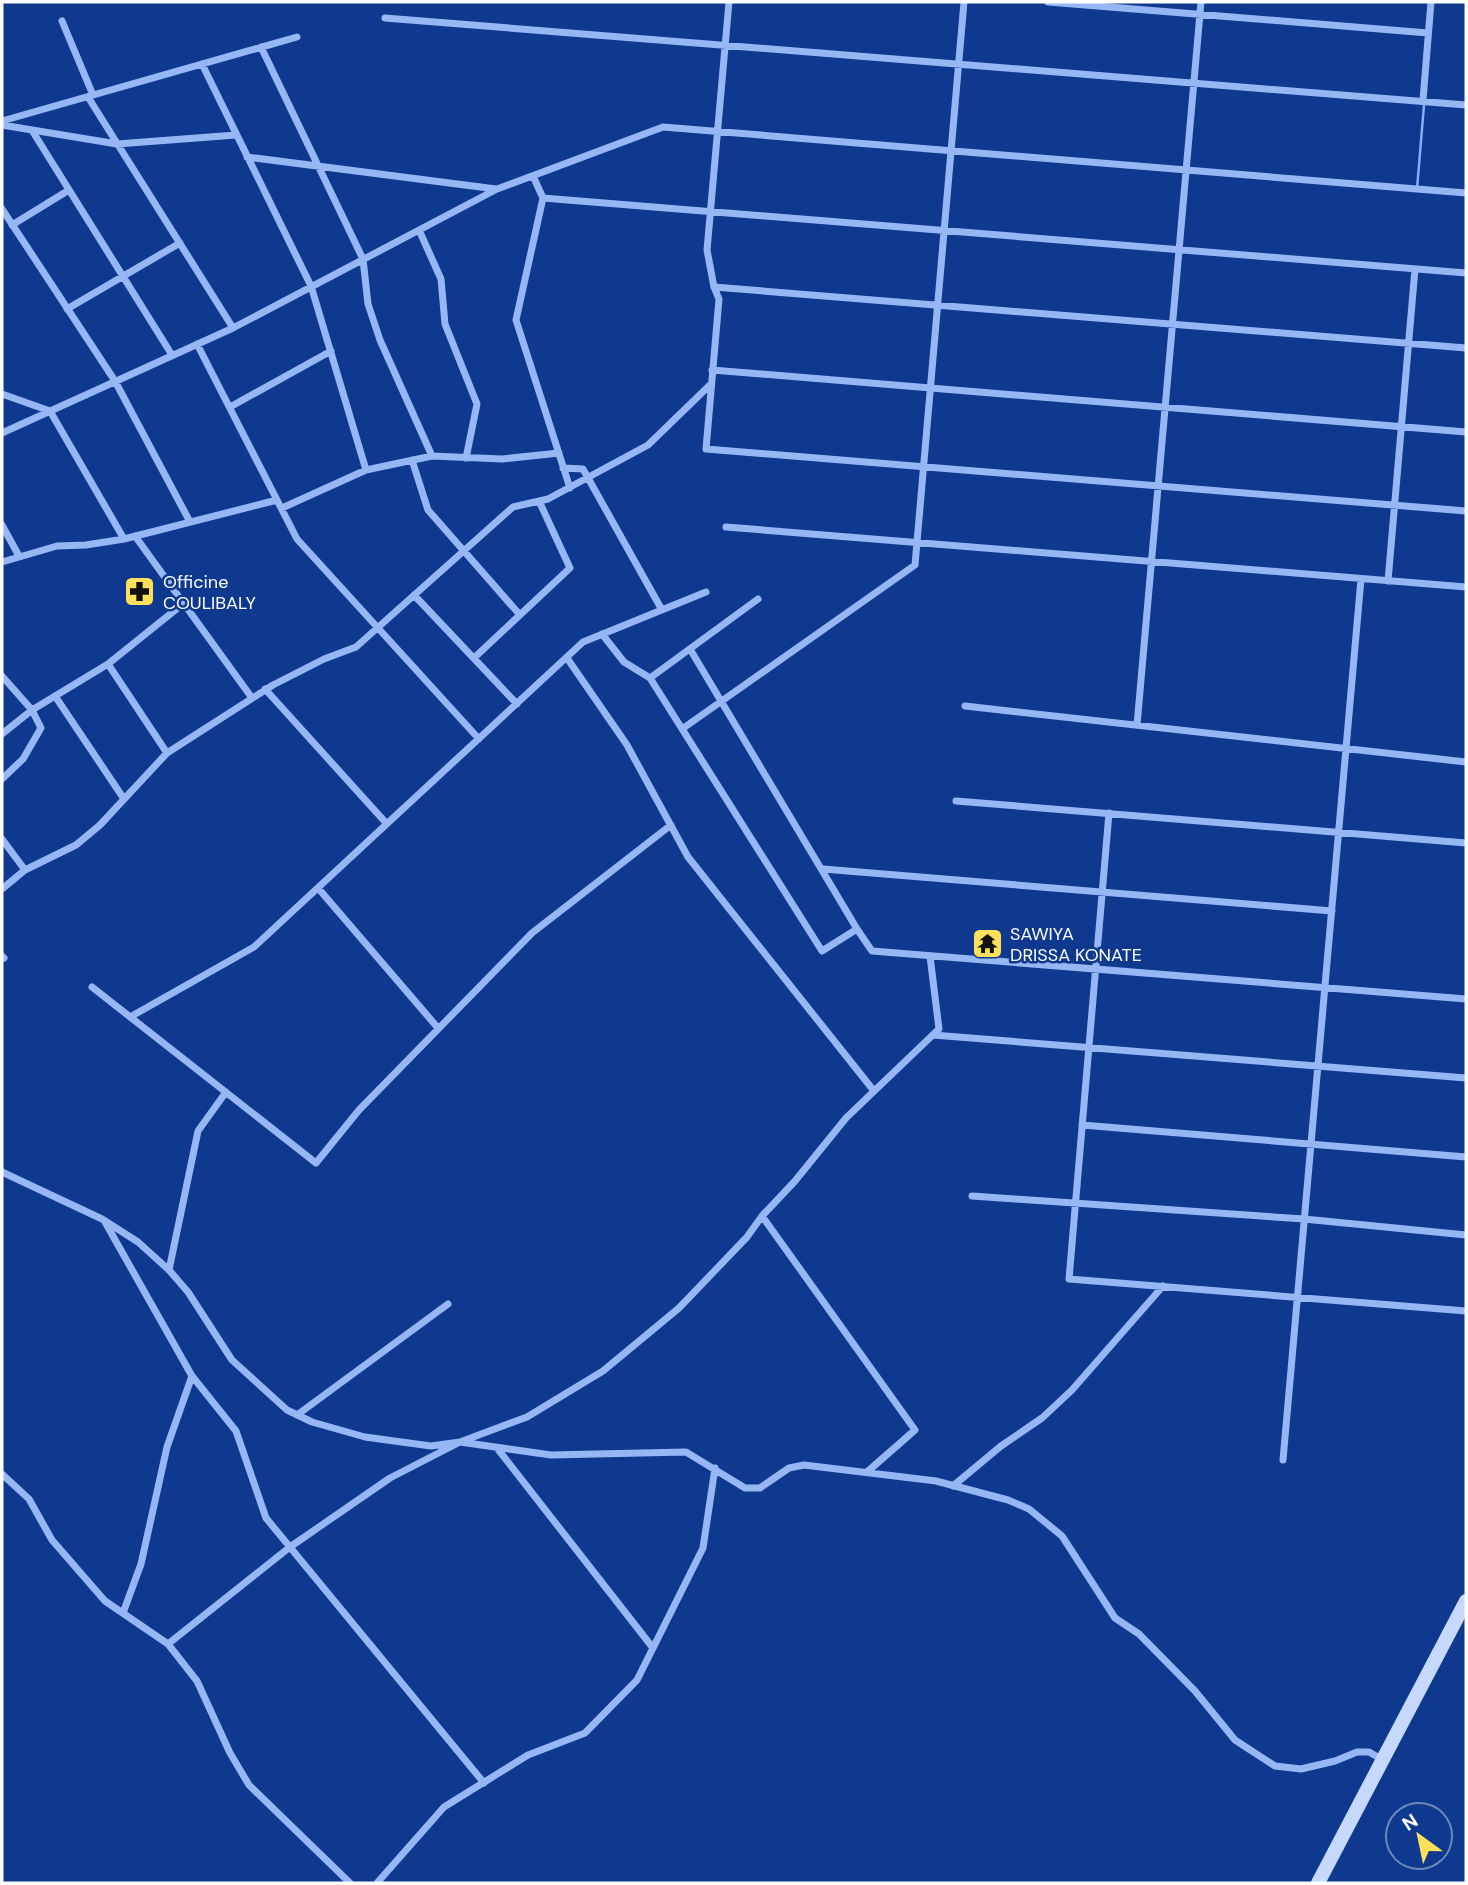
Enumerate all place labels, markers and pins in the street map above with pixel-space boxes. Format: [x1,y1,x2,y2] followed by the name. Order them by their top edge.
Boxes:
[163,570,257,615] place label: Officine COULIBALY
[123,575,157,609] pharmacy icon: Officine COULIBALY
[1010,922,1142,967] place label: SAWIYA DRISSA KONATE
[970,927,1004,961] temple icon: SAWIYA DRISSA KONATE

